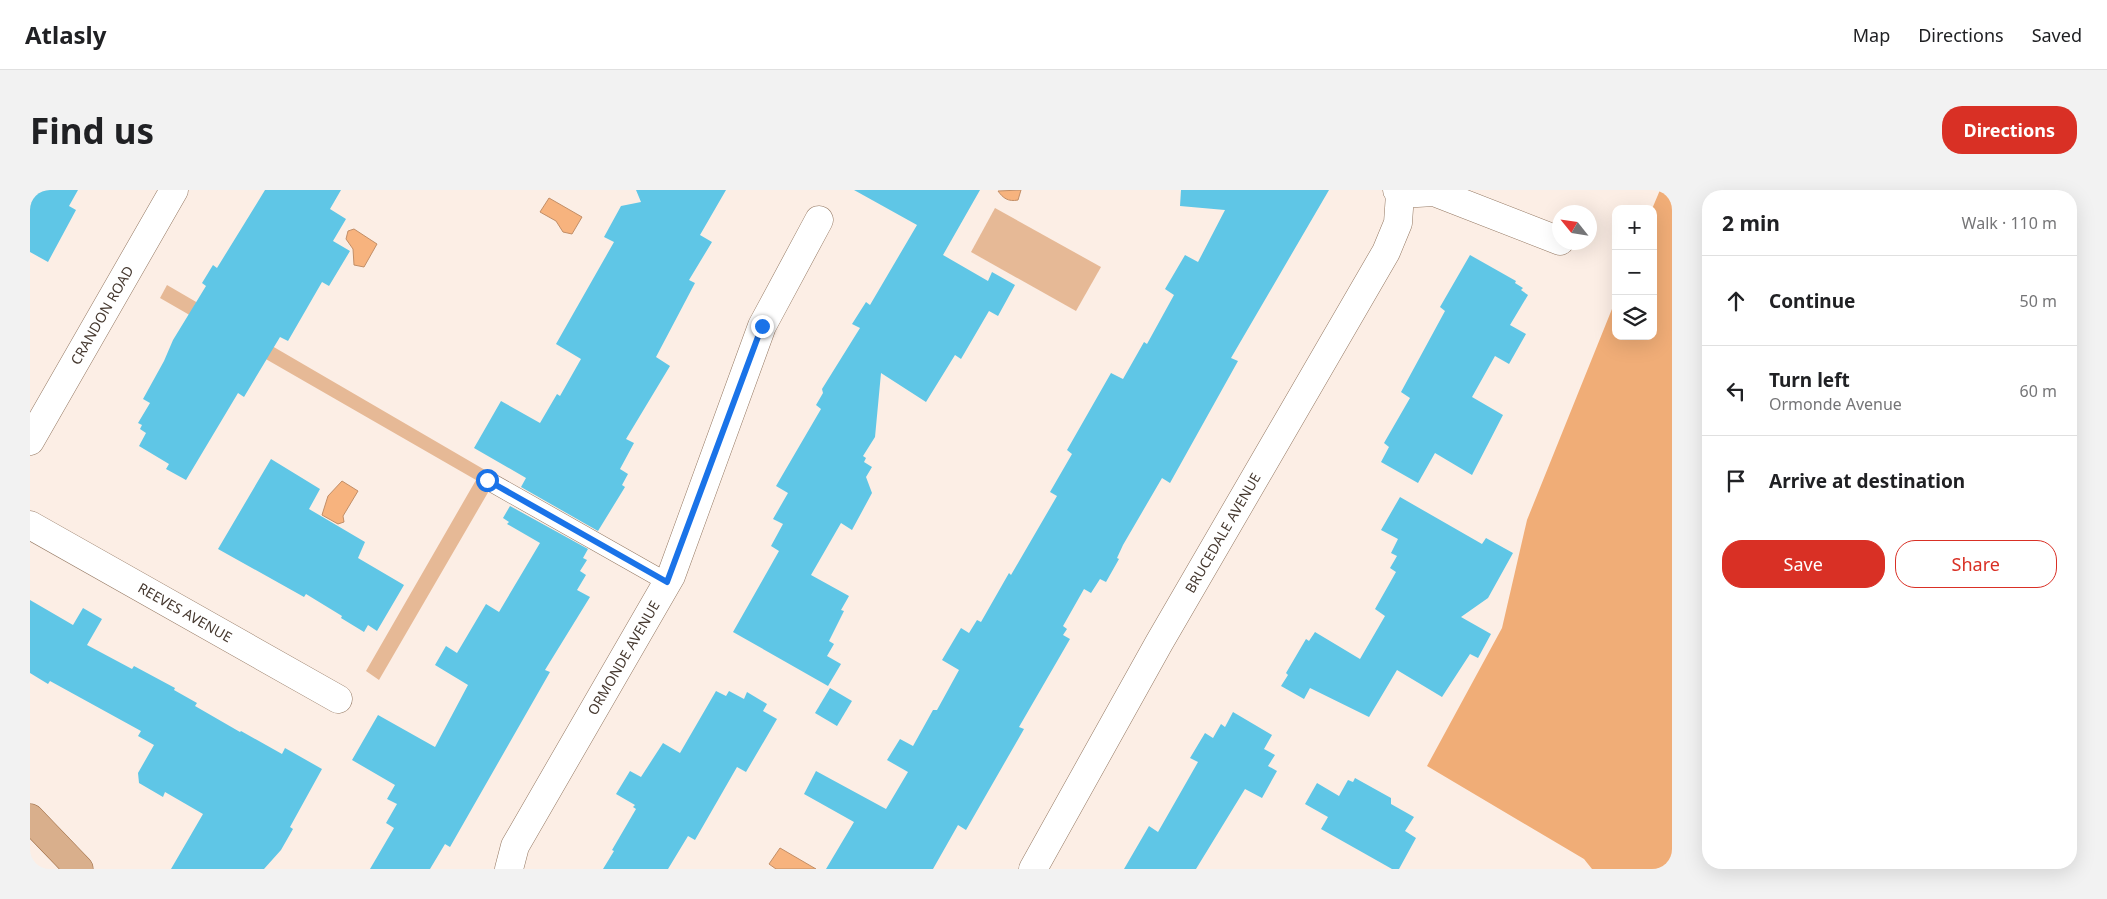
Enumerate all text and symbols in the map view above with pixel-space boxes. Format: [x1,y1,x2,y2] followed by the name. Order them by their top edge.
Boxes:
[25,18,106,51] text: Atlasly
[1853,23,1890,47] text: Map
[1918,23,2004,47] text: Directions
[2032,23,2082,47] text: Saved
[1942,106,2077,154] button: Directions
[30,107,154,154] text: Find us
[1552,205,1597,250] north arrow
[1612,205,1657,340] map controls
[1612,205,1657,250] button: +
[1722,209,1780,237] text: 2 min
[1962,212,2057,234] text: Walk · 110 m
[1612,250,1657,295] button: −
[66,262,138,368] street label: CRANDON ROAD
[1722,287,1750,315] icon: ahead
[1769,288,1855,314] text: Continue
[2020,290,2057,312] text: 50 m
[1612,295,1657,340] button: layers
[751,315,774,338] route end
[1769,367,1850,393] text: Turn left
[1722,377,1750,405] icon: left
[2020,380,2057,402] text: 60 m
[1769,393,1902,415] text: Ormonde Avenue
[1722,467,1750,495] icon: arrive
[1769,468,1965,494] text: Arrive at destination
[476,469,499,492] route start
[1180,469,1265,596] street label: BRUCEDALE AVENUE
[1722,540,1885,588] button: Save
[1895,540,2057,588] button: Share
[135,578,236,646] street label: REEVES AVENUE
[583,597,664,718] street label: ORMONDE AVENUE

